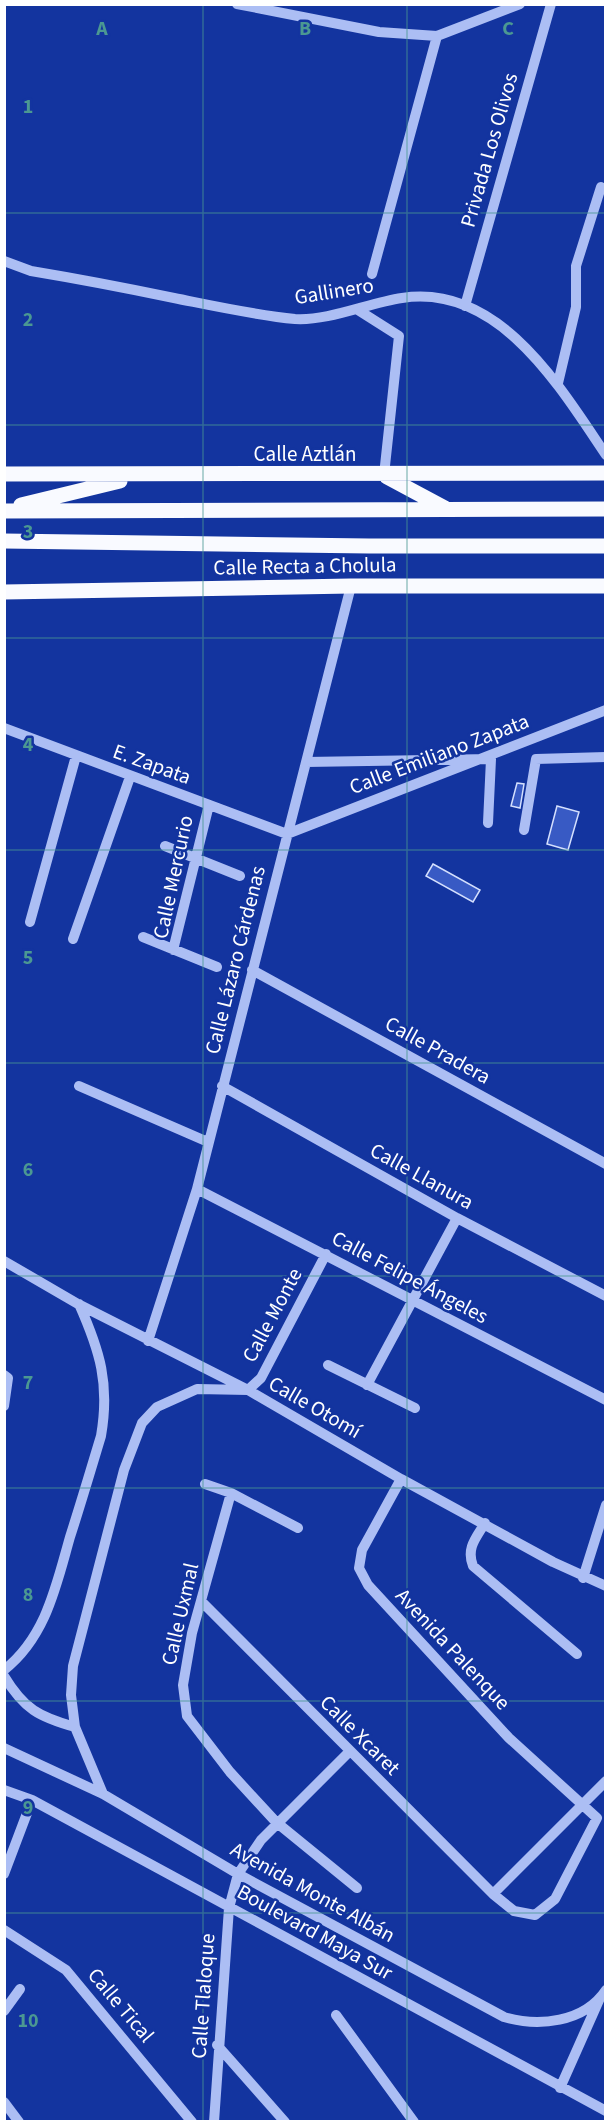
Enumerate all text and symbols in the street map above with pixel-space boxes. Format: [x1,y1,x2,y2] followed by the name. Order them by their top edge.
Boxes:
[95,15,108,43] text: A
[299,15,311,43] text: B
[502,15,514,43] text: C
[453,69,525,231] street label: Privada Los Olivos
[23,93,33,121] text: 1
[292,270,376,312] street label: Gallinero
[23,306,33,334] text: 2
[254,439,356,469] street label: Calle Aztlán
[23,518,33,546] text: 3
[213,549,397,583] street label: Calle Recta a Cholula
[345,706,533,802] street label: Calle Emiliano Zapata
[23,731,34,759] text: 4
[109,736,195,792] street label: E. Zapata
[145,813,201,941] street label: Calle Mercurio
[197,863,273,1057] street label: Calle Lázaro Cárdenas
[23,944,33,972] text: 5
[380,1009,496,1091] street label: Calle Pradera
[365,1135,479,1217] street label: Calle Llanura
[23,1156,33,1184] text: 6
[326,1223,494,1331] street label: Calle Felipe Ángeles
[235,1262,309,1368] street label: Calle Monte
[263,1368,368,1446] street label: Calle Otomí
[23,1369,33,1397] text: 7
[154,1560,206,1668] street label: Calle Uxmal
[23,1581,33,1609] text: 8
[389,1581,517,1717] street label: Avenida Palenque
[313,1688,407,1782] street label: Calle Xcaret
[23,1794,33,1822] text: 9
[225,1834,401,1950] street label: Avenida Monte Albán
[232,1877,399,1988] street label: Boulevard Maya Sur
[184,1932,222,2060] street label: Calle Tlaloque
[81,1961,161,2049] street label: Calle Tical
[17,2007,39,2035] text: 10

